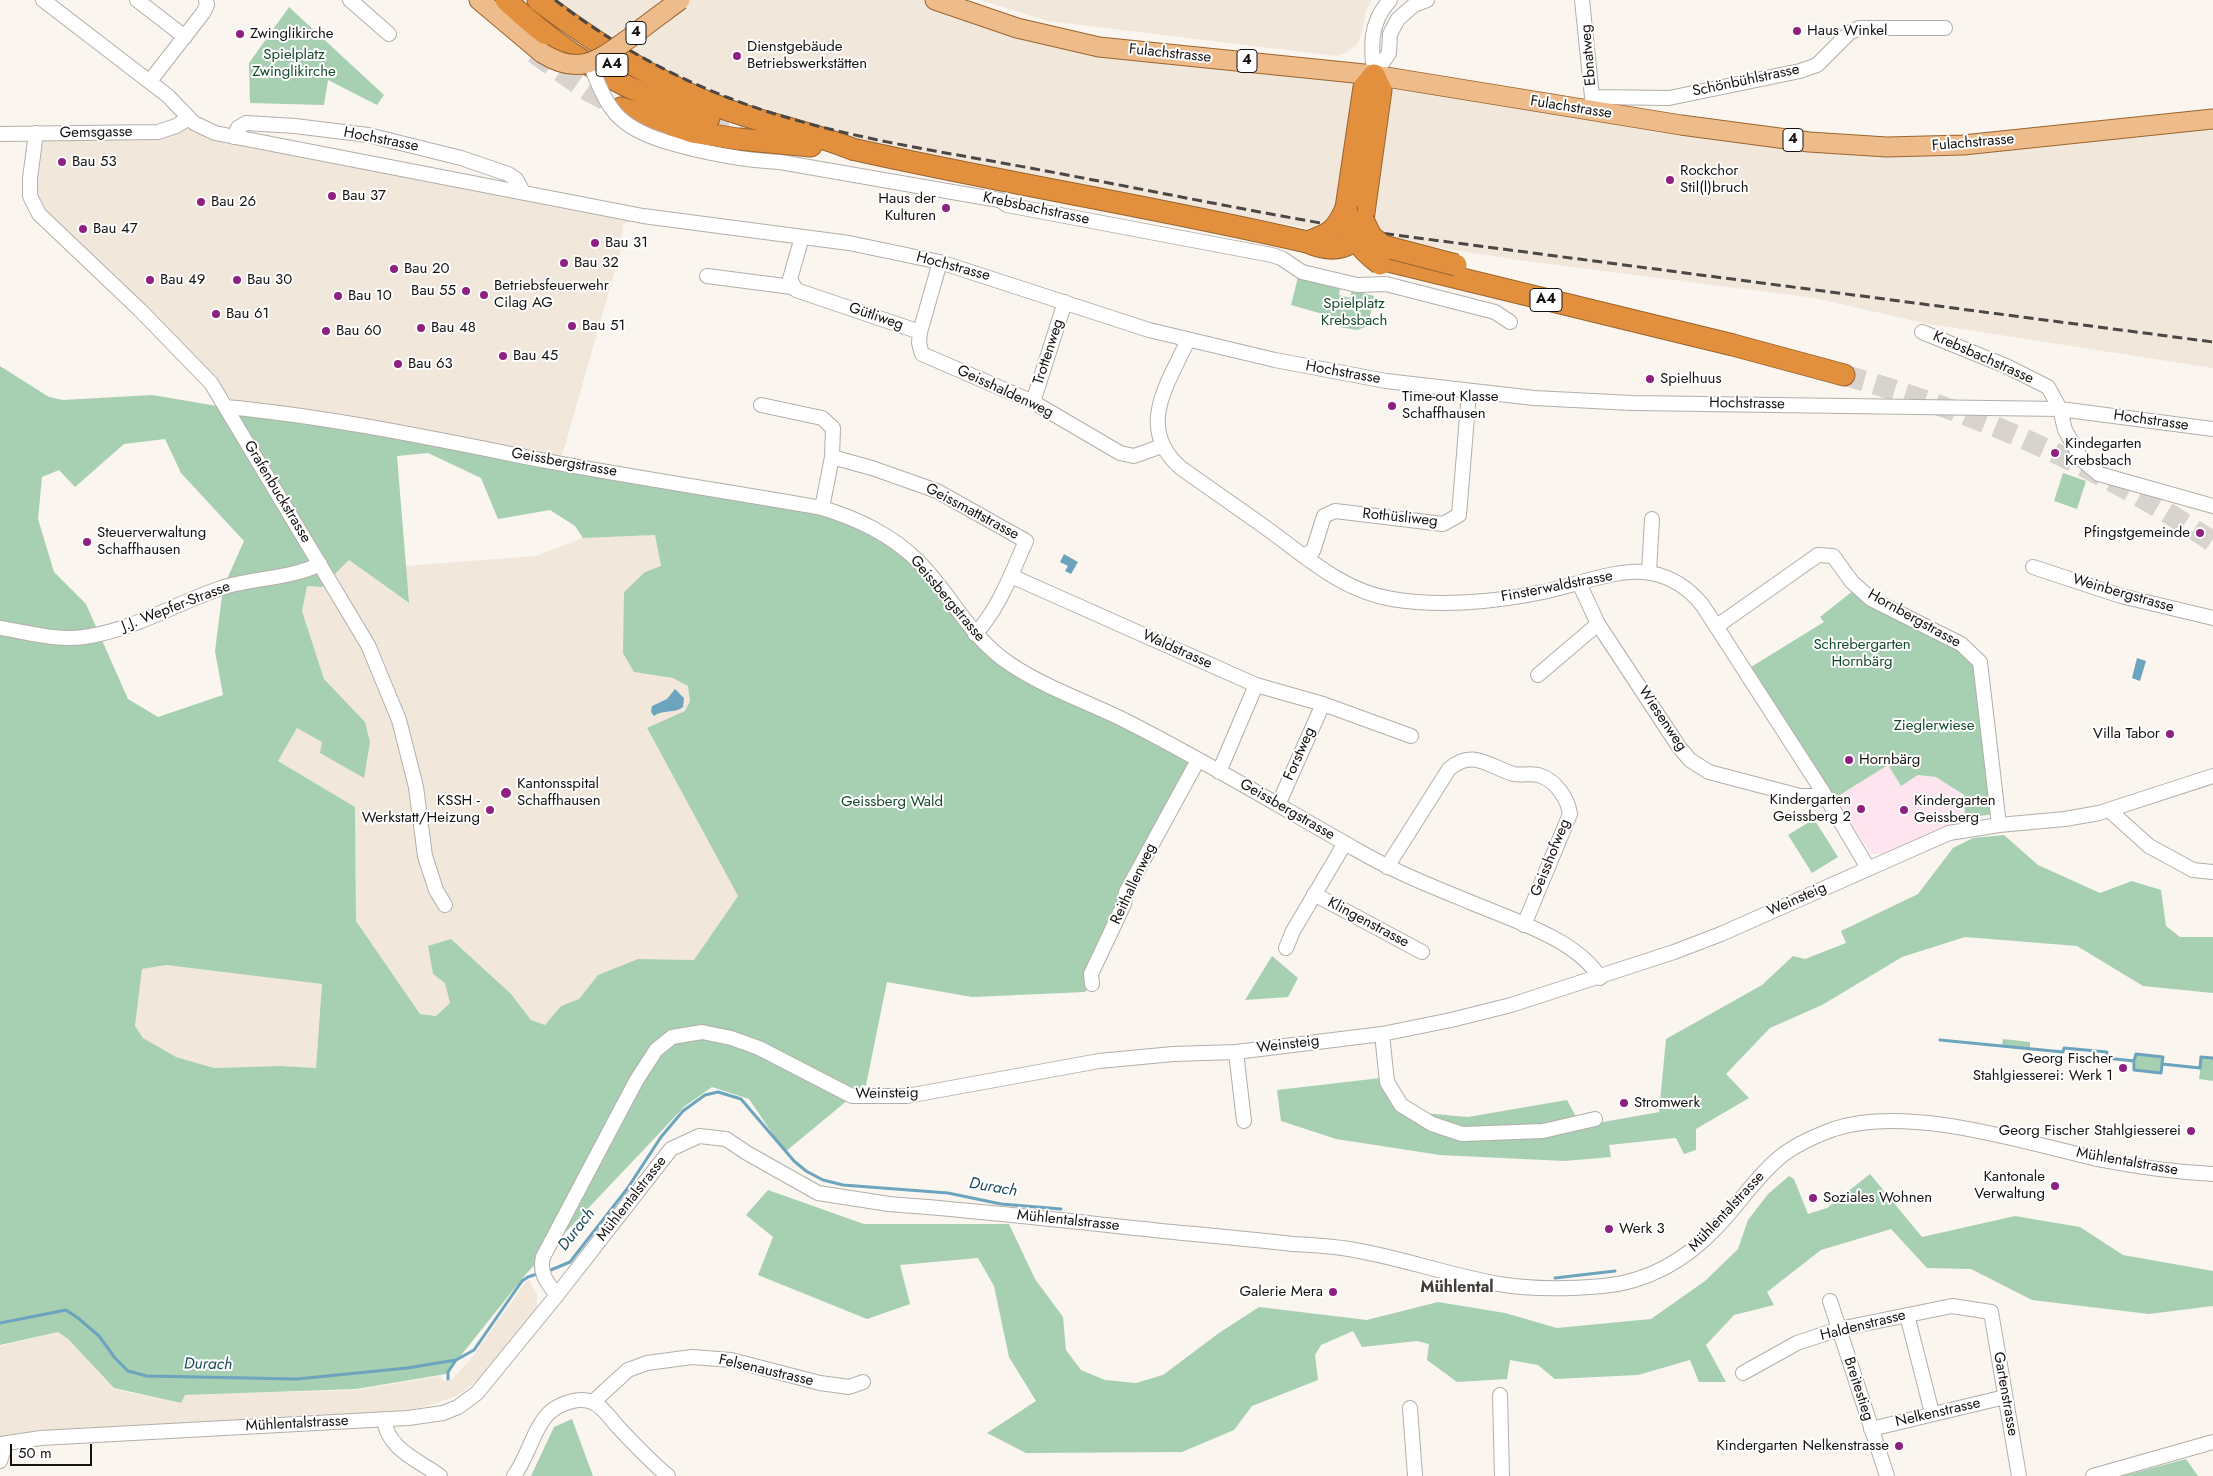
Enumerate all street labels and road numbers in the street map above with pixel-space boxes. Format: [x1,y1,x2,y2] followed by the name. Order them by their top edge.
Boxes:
[626,22,646,44] road number: 4
[1577,23,1601,87] street label: Ebnatweg
[1128,41,1212,67] street label: Fulachstrasse
[1237,49,1257,72] road number: 4
[596,54,628,76] road number: A4
[1691,61,1801,101] street label: Schönbühlstrasse
[1529,93,1613,123] street label: Fulachstrasse
[60,123,132,143] street label: Gemsgasse
[342,124,420,156] street label: Hochstrasse
[1783,128,1803,152] road number: 4
[1931,130,2015,156] street label: Fulachstrasse
[981,189,1091,229] street label: Krebsbachstrasse
[914,249,992,285] street label: Hochstrasse
[1530,288,1562,312] road number: A4
[846,299,906,335] street label: Gütliweg
[1030,317,1068,387] street label: Trottenweg
[1930,328,2036,388] street label: Krebsbachstrasse
[1304,358,1382,388] street label: Hochstrasse
[954,362,1056,422] street label: Geisshaldenweg
[1709,394,1785,414] street label: Hochstrasse
[2112,407,2190,435] street label: Hochstrasse
[239,438,315,546] street label: Grafenbuckstrasse
[510,445,618,481] street label: Geissbergstrasse
[922,480,1022,544] street label: Geissmattstrasse
[1361,505,1439,531] street label: Rothüsliweg
[906,552,988,646] street label: Geissbergstrasse
[1500,567,1614,607] street label: Finsterwaldstrasse
[2070,571,2176,617] street label: Weinbergstrasse
[119,578,233,636] street label: J.J. Wepfer-Strasse
[1864,586,1964,652] street label: Hornbergstrasse
[1139,627,1215,673] street label: Waldstrasse
[1634,683,1690,755] street label: Wiesenweg
[1280,725,1320,783] street label: Forstweg
[1236,775,1338,845] street label: Geissbergstrasse
[1527,817,1575,899] street label: Geisshofweg
[1107,841,1161,927] street label: Reithallenweg
[1765,879,1829,921] street label: Weinsteig
[1324,894,1412,952] street label: Klingenstrasse
[1256,1032,1320,1058] street label: Weinsteig
[855,1084,919,1104] street label: Weinsteig
[2075,1144,2179,1180] street label: Mühlentalstrasse
[593,1153,671,1245] street label: Mühlentalstrasse
[1685,1168,1769,1256] street label: Mühlentalstrasse
[1016,1207,1120,1235] street label: Mühlentalstrasse
[1818,1307,1908,1345] street label: Haldenstrasse
[717,1351,815,1391] street label: Felsenaustrasse
[1989,1351,2021,1437] street label: Gartenstrasse
[1839,1355,1877,1423] street label: Breitestieg
[1894,1394,1982,1432] street label: Nelkenstrasse
[245,1412,349,1436] street label: Mühlentalstrasse

